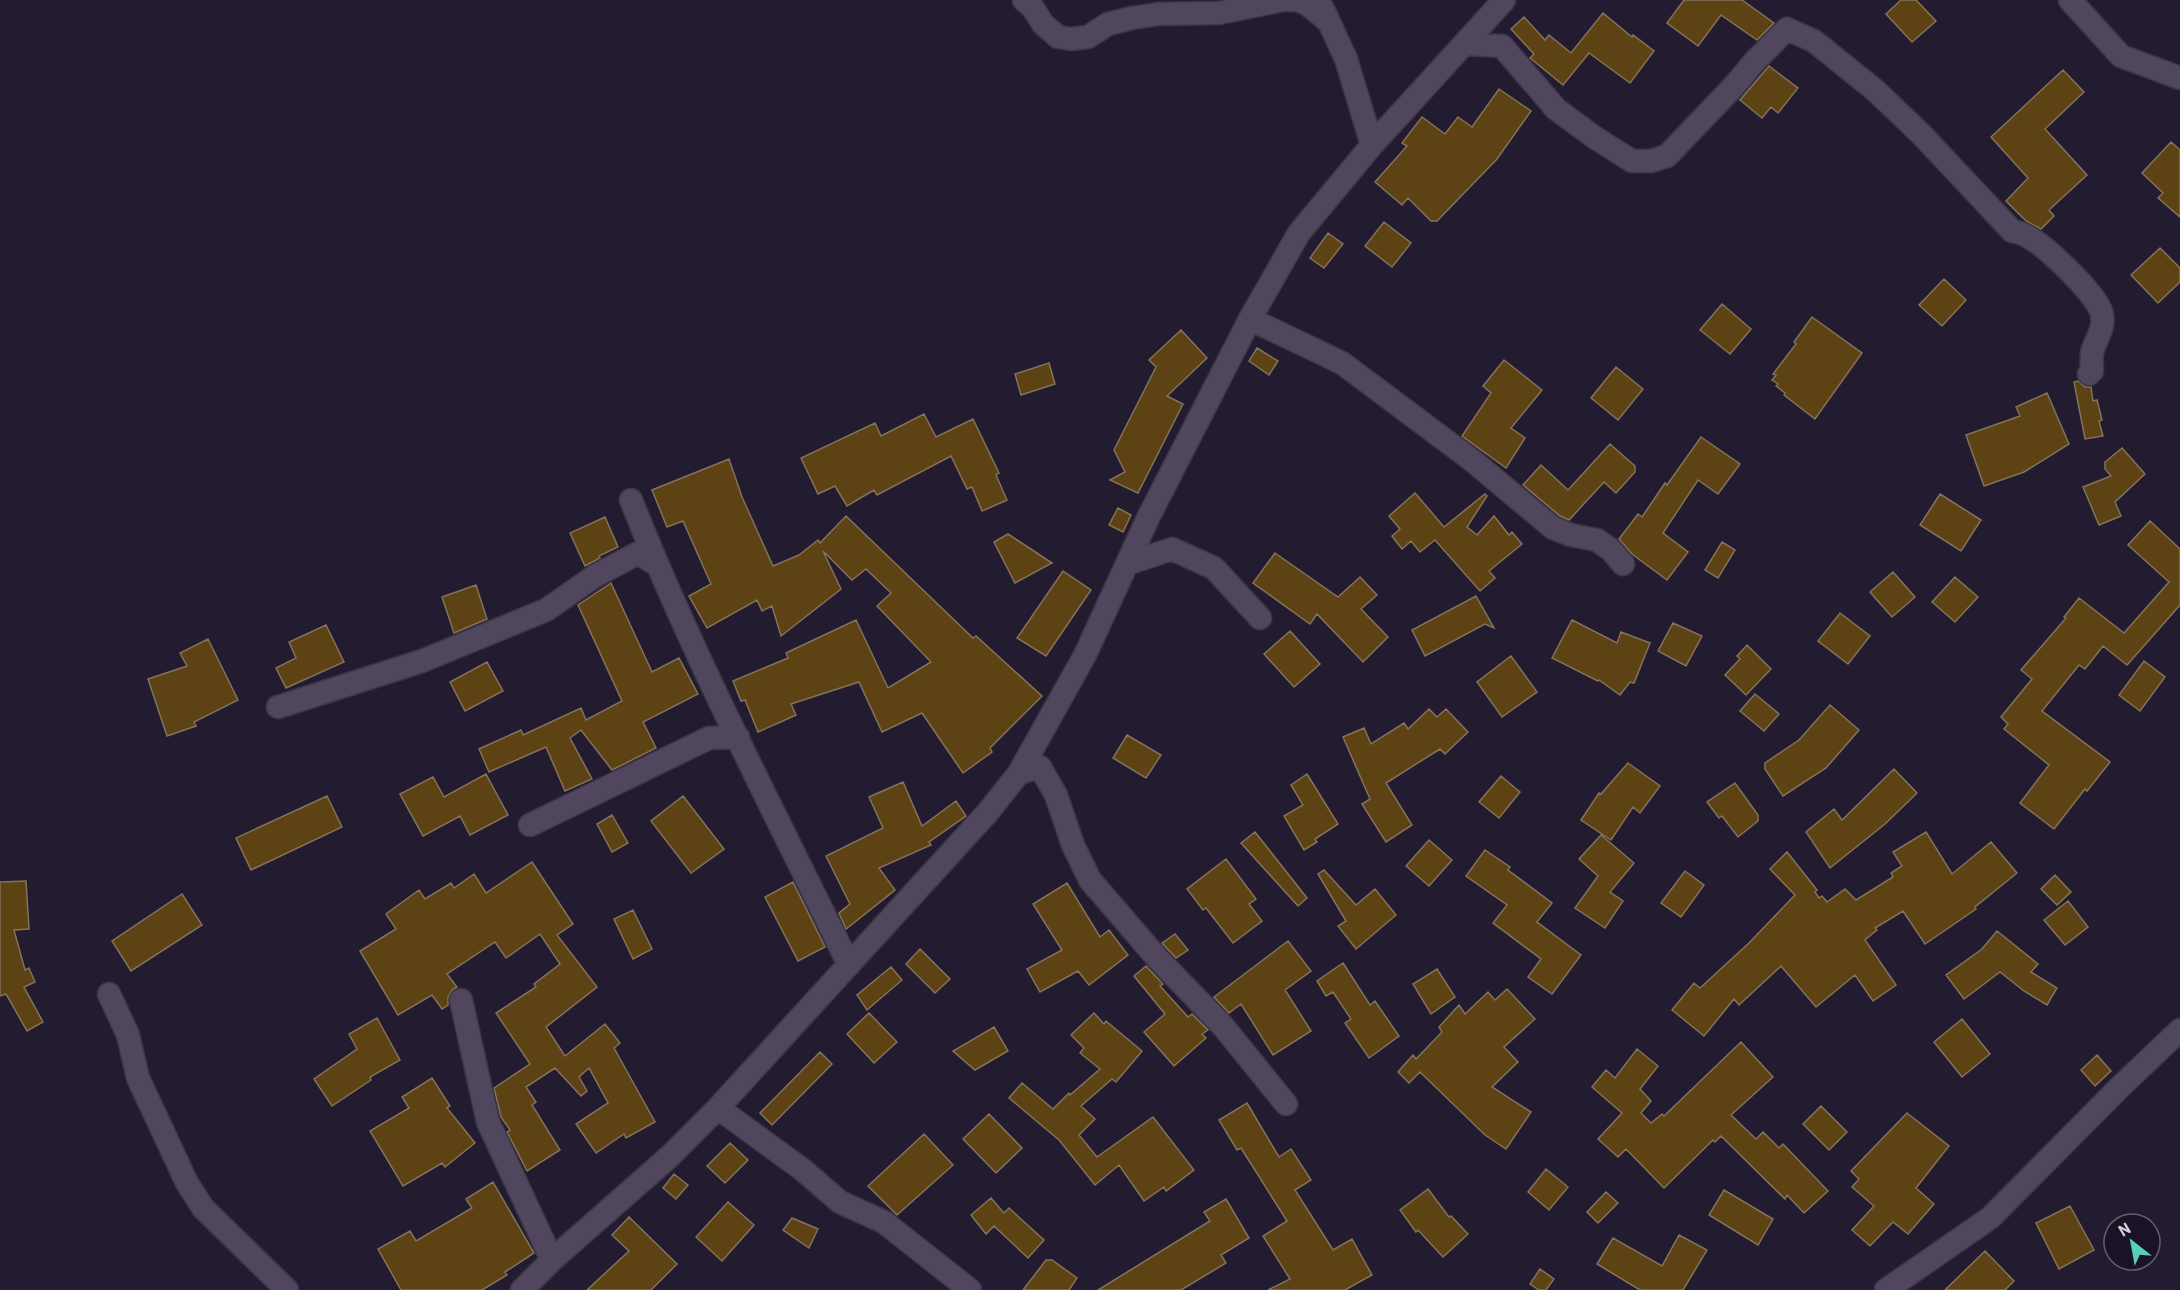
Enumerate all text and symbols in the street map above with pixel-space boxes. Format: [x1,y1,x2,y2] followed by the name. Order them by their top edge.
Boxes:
[2102,1212,2162,1272] north arrow
[2115,1218,2133,1240] text: N

